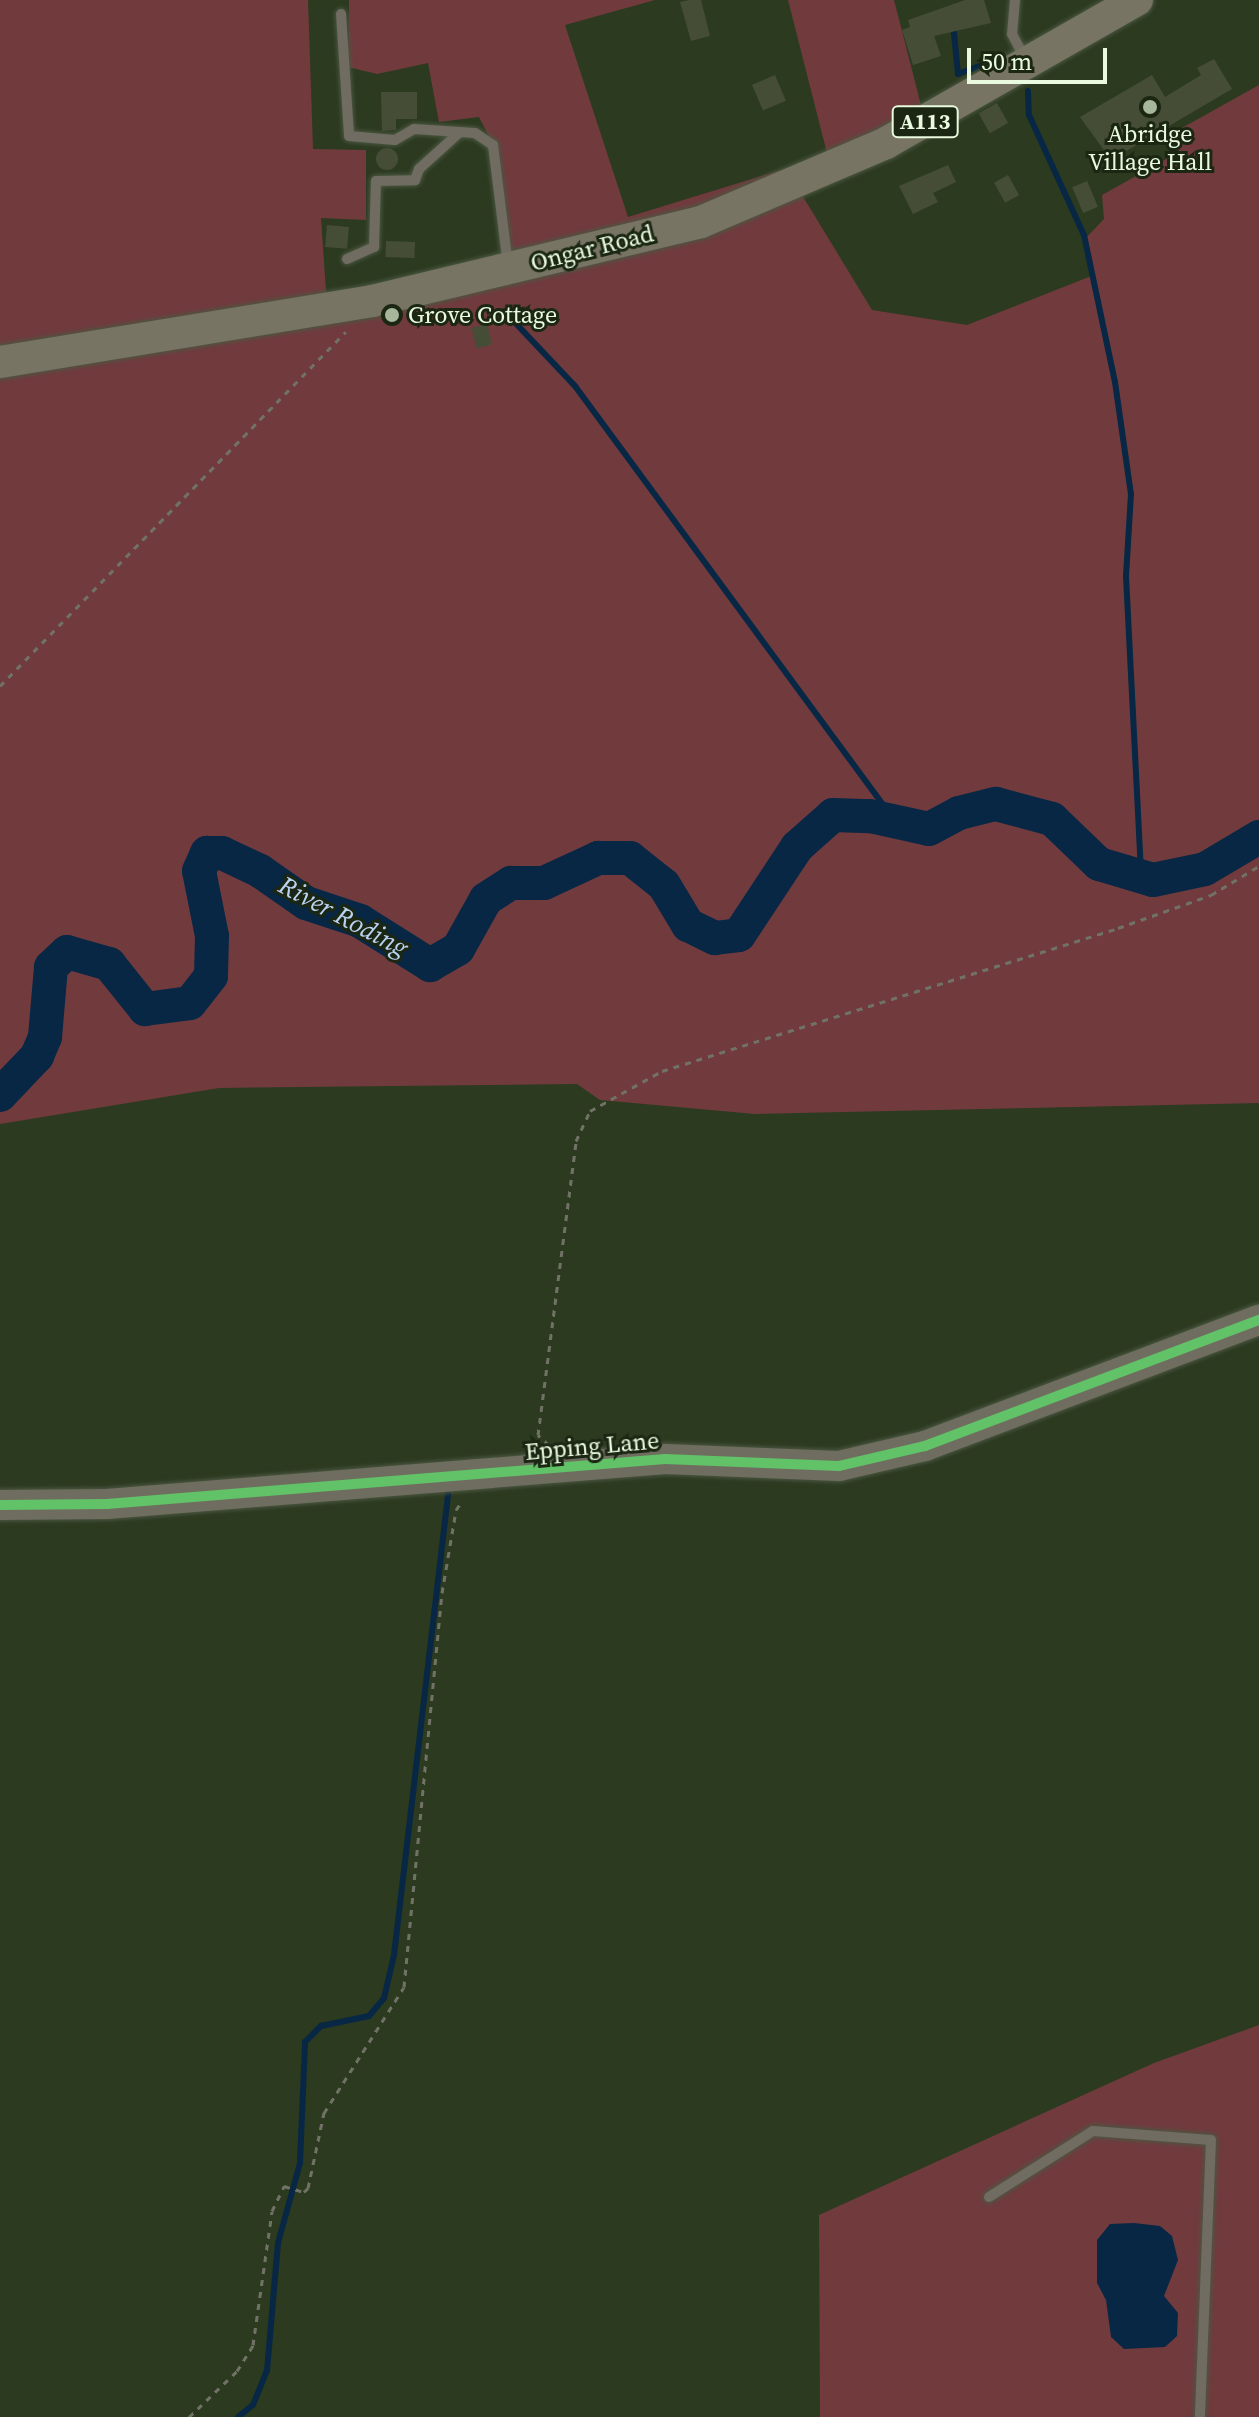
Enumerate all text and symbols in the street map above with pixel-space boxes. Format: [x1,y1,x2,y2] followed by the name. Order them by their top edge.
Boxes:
[971,32,1111,82] scale bar
[981,45,1032,78] text: 50 m
[1141,98,1159,116] marker: Abridge Village Hall
[891,104,959,140] road number: A113
[1088,120,1212,176] place label: Abridge Village Hall
[528,219,656,277] street label: Ongar Road
[408,301,557,329] place label: Grove Cottage
[383,306,401,324] marker: Grove Cottage
[273,870,413,964] water label: River Roding
[524,1426,660,1466] street label: Epping Lane

